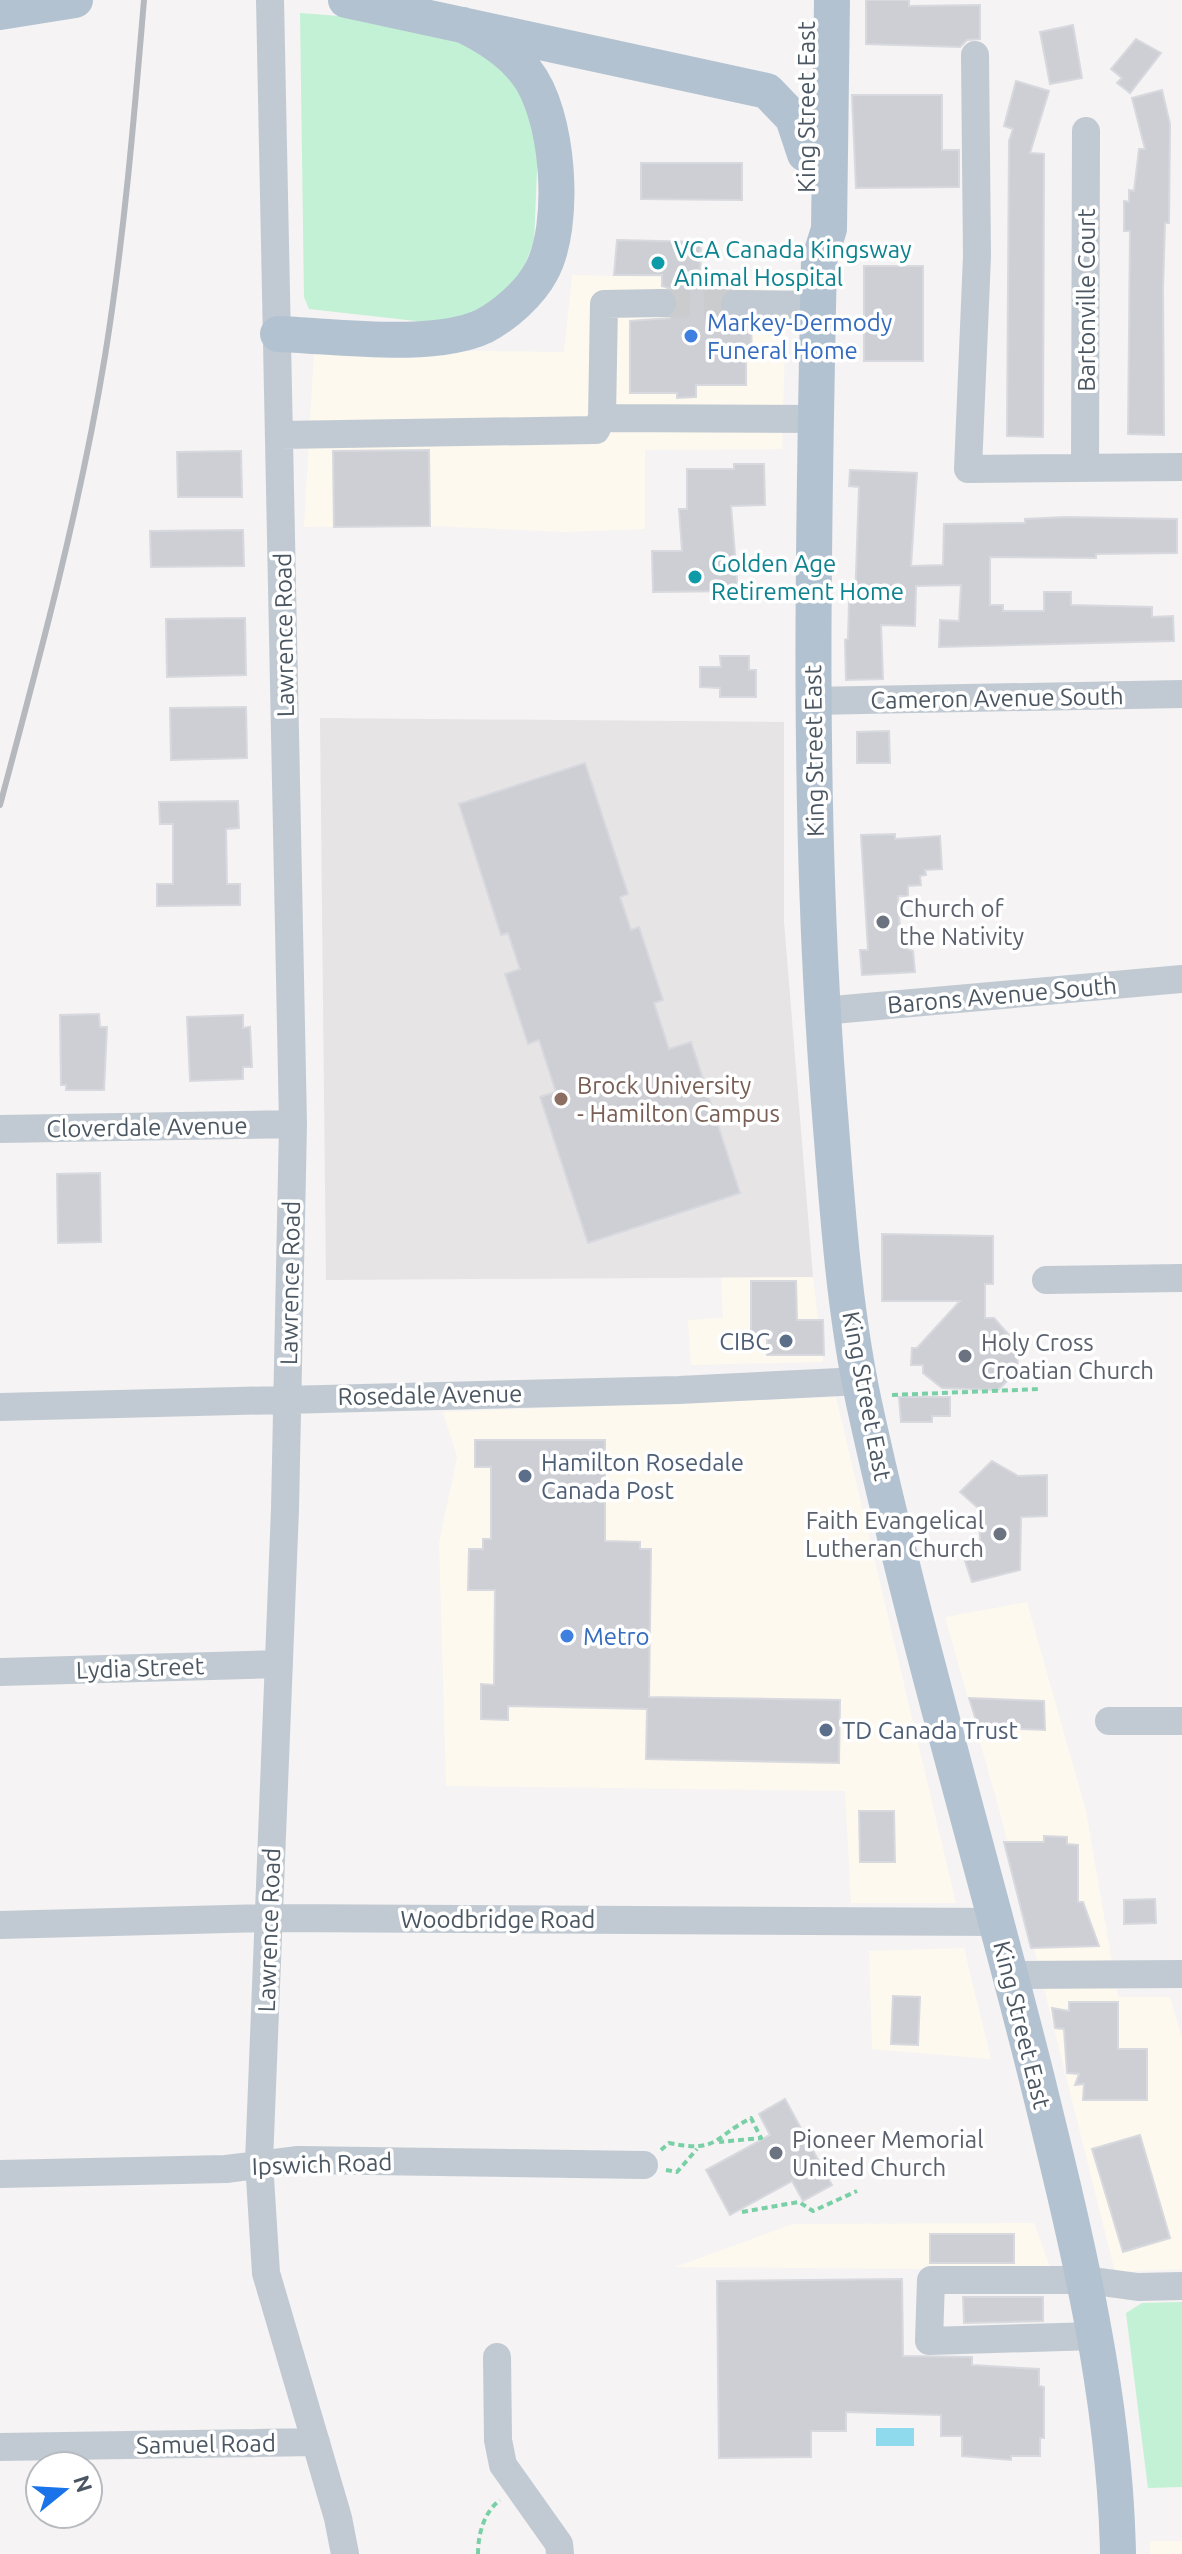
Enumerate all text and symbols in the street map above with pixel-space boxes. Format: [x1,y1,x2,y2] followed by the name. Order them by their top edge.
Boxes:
[793,20,820,193] street label: King Street East
[1073,208,1100,392] street label: Bartonville Court
[674,236,912,291] place label: VCA Canada Kingsway Animal Hospital
[649,254,667,272] marker: VCA Canada Kingsway Animal Hospital
[707,309,893,364] place label: Markey-Dermody Funeral Home
[682,327,700,345] marker: Markey-Dermody Funeral Home
[711,550,904,605] place label: Golden Age Retirement Home
[269,553,299,717] street label: Lawrence Road
[686,568,704,586] marker: Golden Age Retirement Home
[799,664,829,837] street label: King Street East
[870,682,1124,714] street label: Cameron Avenue South
[899,895,1025,950] place label: Church of the Nativity
[874,913,892,931] marker: Church of the Nativity
[886,972,1118,1018] street label: Barons Avenue South
[577,1072,780,1127] place label: Brock University - Hamilton Campus
[552,1090,570,1108] marker: Brock University - Hamilton Campus
[46,1112,248,1142] street label: Cloverdale Avenue
[275,1201,305,1365] street label: Lawrence Road
[837,1309,897,1484] street label: King Street East
[719,1328,770,1355] place label: CIBC
[981,1329,1154,1384] place label: Holy Cross Croatian Church
[777,1332,795,1350] marker: CIBC
[956,1347,974,1365] marker: Holy Cross Croatian Church
[337,1380,523,1410] street label: Rosedale Avenue
[541,1449,744,1504] place label: Hamilton Rosedale Canada Post
[516,1467,534,1485] marker: Hamilton Rosedale Canada Post
[805,1507,984,1562] place label: Faith Evangelical Lutheran Church
[991,1525,1009,1543] marker: Faith Evangelical Lutheran Church
[583,1623,650,1650] place label: Metro
[558,1627,576,1645] marker: Metro
[75,1652,205,1684] street label: Lydia Street
[842,1717,1019,1744] place label: TD Canada Trust
[817,1721,835,1739] marker: TD Canada Trust
[253,1847,285,2013] street label: Lawrence Road
[401,1906,595,1933] street label: Woodbridge Road
[988,1938,1056,2112] street label: King Street East
[792,2126,983,2181] place label: Pioneer Memorial United Church
[767,2144,785,2162] marker: Pioneer Memorial United Church
[251,2148,393,2180] street label: Ipswich Road
[136,2429,276,2459] street label: Samuel Road
[24,2450,104,2530] north arrow
[69,2472,98,2495] text: N

